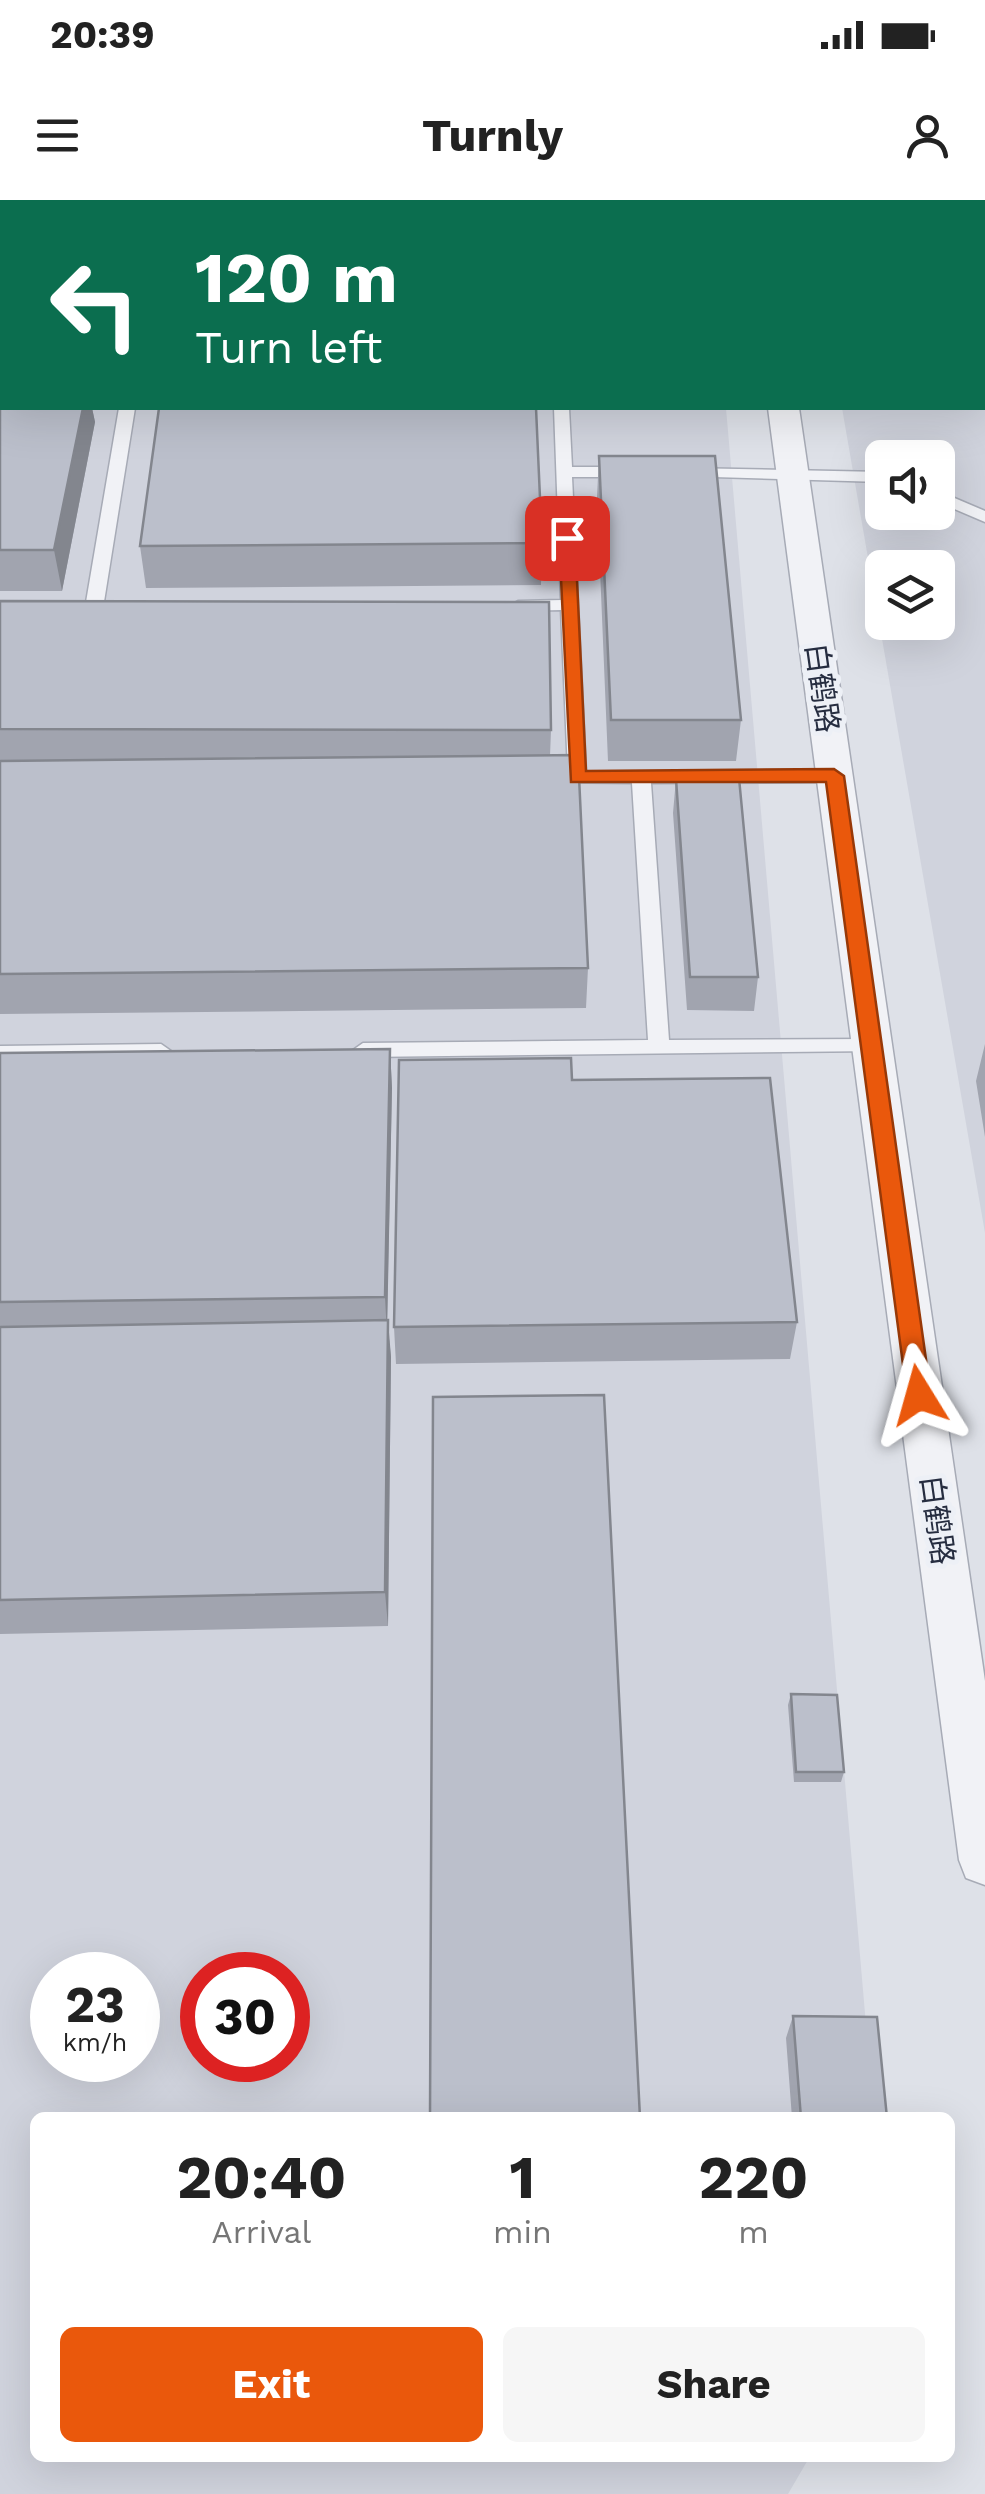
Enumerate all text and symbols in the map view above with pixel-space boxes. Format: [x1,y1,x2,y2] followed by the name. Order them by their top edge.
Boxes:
[50,13,155,57] text: 20:39
[30,108,85,163] icon: menu
[900,108,955,163] icon: person
[422,109,563,162] text: Turnly
[195,237,398,319] text: 120 m
[30,240,160,370] icon: left
[195,321,382,374] text: Turn left
[865,440,955,640] map controls
[865,440,955,530] button: sound
[525,496,610,581] pin
[540,511,595,566] icon: arrive
[865,550,955,640] button: layers
[799,641,846,735] street label: 白鹤路
[867,1343,971,1447] position arrow
[914,1473,961,1567] street label: 白鹤路
[180,1952,310,2082] speed limit sign: 30
[65,1975,125,2034] text: 23
[63,2028,127,2057] text: km/h
[177,2142,346,2213] text: 20:40
[509,2142,535,2213] text: 1
[698,2142,808,2213] text: 220
[212,2213,311,2251] text: Arrival
[493,2213,552,2251] text: min
[738,2213,769,2251] text: m
[60,2327,483,2442] button: Exit
[503,2327,925,2442] button: Share

